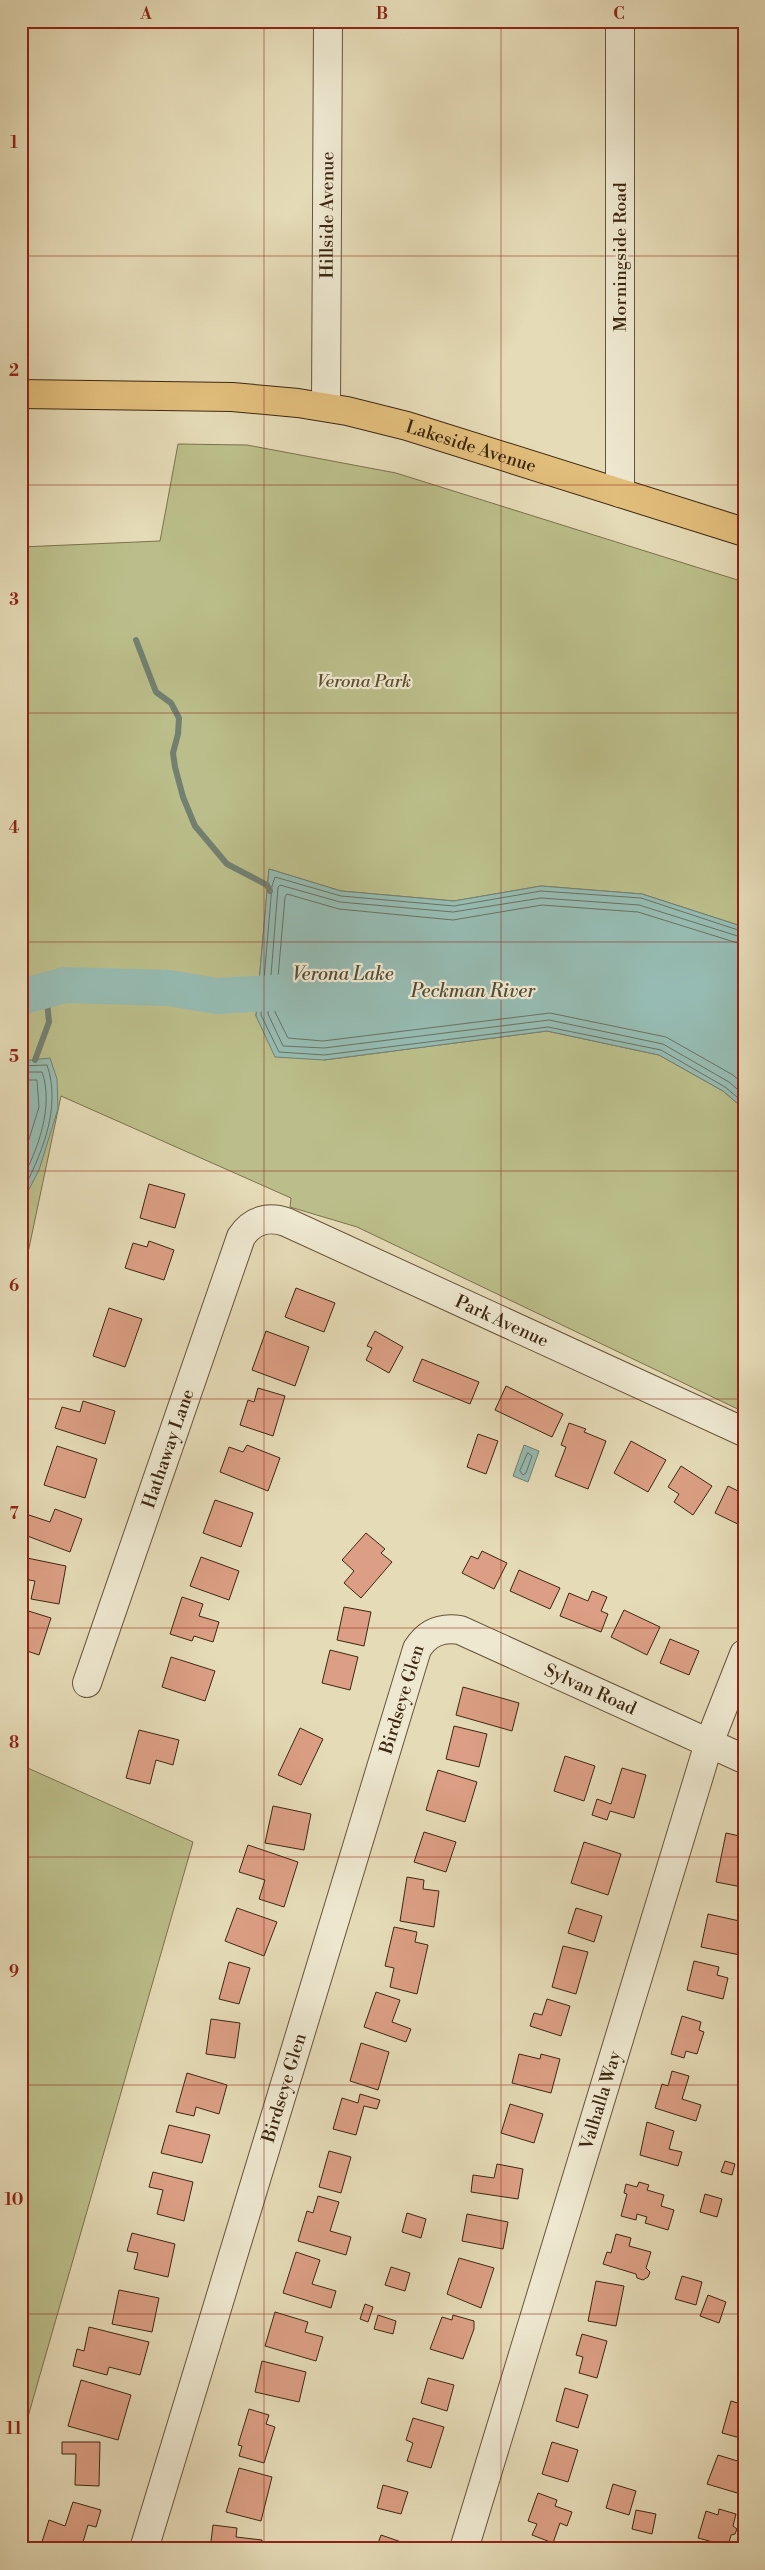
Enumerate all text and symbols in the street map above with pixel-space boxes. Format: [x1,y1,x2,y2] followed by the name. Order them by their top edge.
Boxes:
[139,4,152,24] text: A
[376,4,388,24] text: B
[613,4,625,24] text: C
[10,133,18,153] text: 1
[315,151,339,279] street label: Hillside Avenue
[609,182,632,332] street label: Morningside Road
[9,361,19,381] text: 2
[403,415,539,477] street label: Lakeside Avenue
[9,590,19,610] text: 3
[317,670,411,693] park label: Verona Park
[9,818,20,838] text: 4
[292,962,394,986] water label: Verona Lake
[410,979,536,1003] water label: Peckman River
[9,1047,19,1067] text: 5
[9,1276,19,1296] text: 6
[451,1290,552,1352] street label: Park Avenue
[137,1386,199,1511] street label: Hathaway Lane
[9,1504,19,1524] text: 7
[374,1642,429,1758] street label: Birdseye Glen
[541,1658,641,1720] street label: Sylvan Road
[9,1733,19,1753] text: 8
[9,1962,19,1982] text: 9
[256,2030,311,2146] street label: Birdseye Glen
[574,2048,626,2153] street label: Valhalla Way
[5,2190,23,2210] text: 10
[6,2419,22,2439] text: 11

